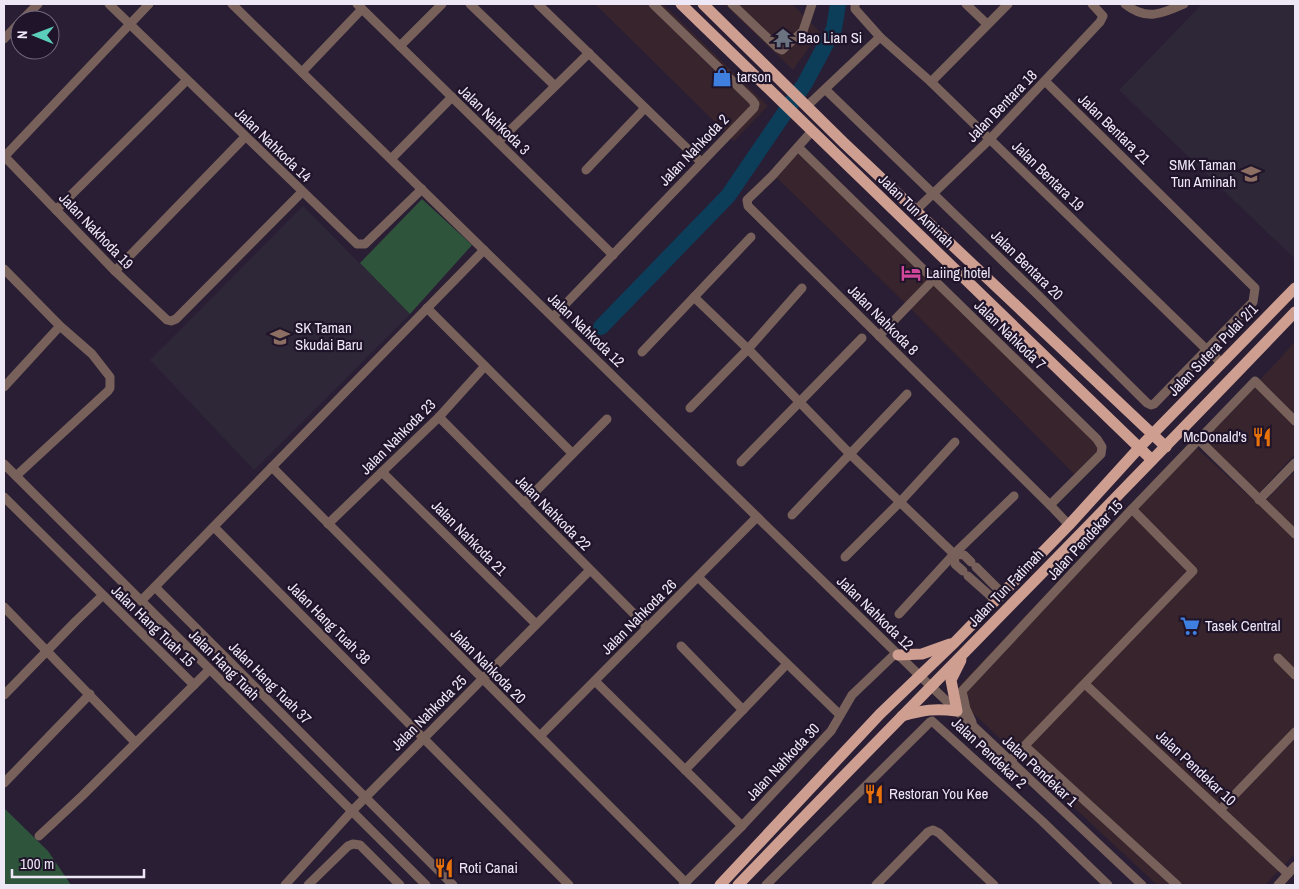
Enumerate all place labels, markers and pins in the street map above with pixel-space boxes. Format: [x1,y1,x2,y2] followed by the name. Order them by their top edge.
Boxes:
[772,27,794,49] temple icon: Bao Lian Si
[798,27,862,48] place label: Bao Lian Si
[711,66,733,88] shop icon: tarson
[737,66,771,87] place label: tarson
[1169,154,1236,192] place label: SMK Taman Tun Aminah
[1240,163,1262,185] school or university icon: SMK Taman Tun Aminah
[900,262,922,284] hotel icon: Laiing hotel
[926,262,990,283] place label: Laiing hotel
[295,317,363,355] place label: SK Taman Skudai Baru
[269,326,291,348] school or university icon: SK Taman Skudai Baru
[1183,426,1247,447] place label: McDonald's
[1251,426,1273,448] restaurant icon: McDonald's
[1179,615,1201,637] supermarket icon: Tasek Central
[1205,615,1280,636] place label: Tasek Central
[863,783,885,805] restaurant icon: Restoran You Kee
[889,783,988,804] place label: Restoran You Kee
[433,857,455,879] restaurant icon: Roti Canai
[459,857,518,878] place label: Roti Canai

